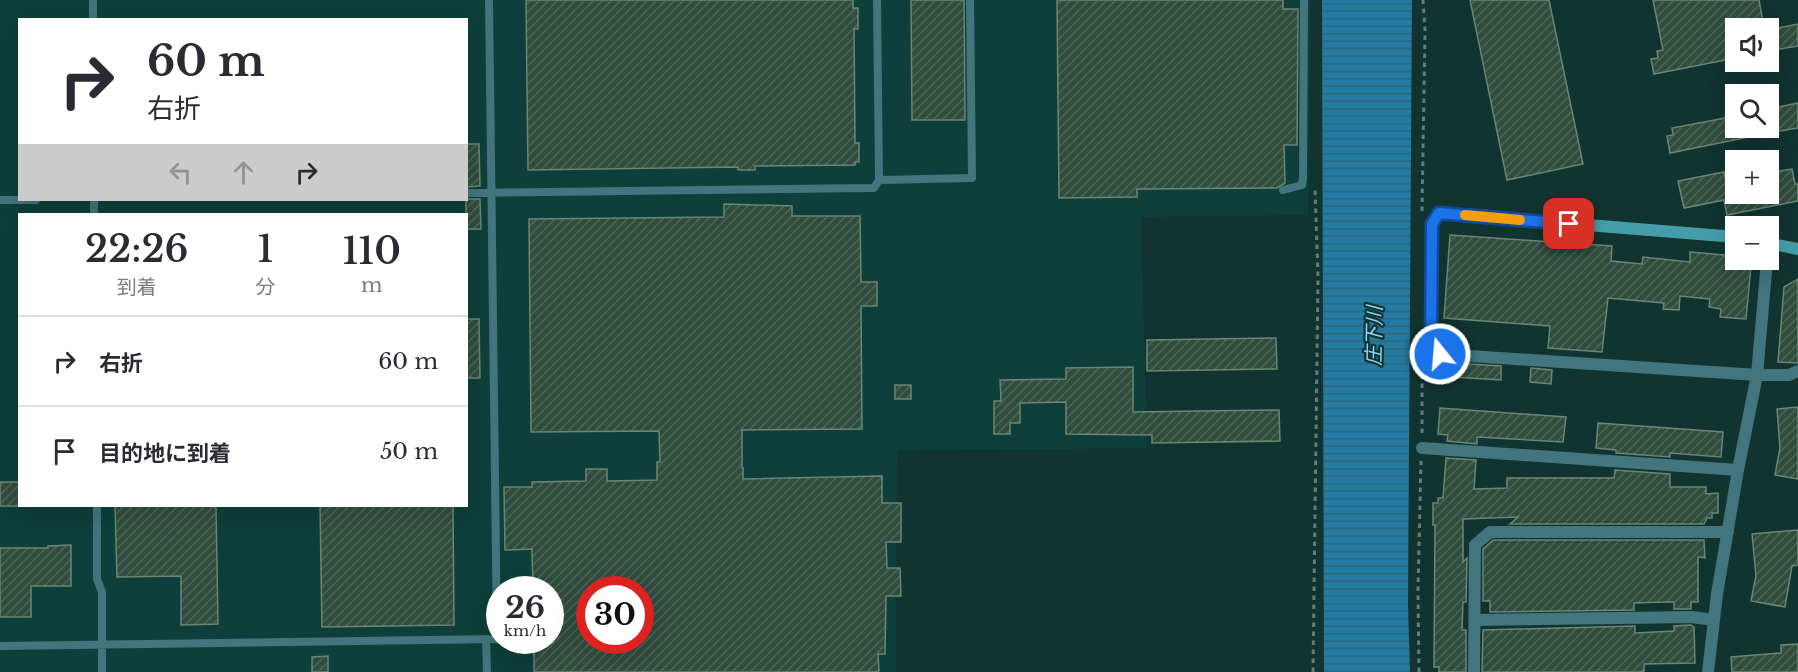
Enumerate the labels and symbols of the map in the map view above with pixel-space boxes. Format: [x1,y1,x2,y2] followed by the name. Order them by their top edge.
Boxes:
[1543,198,1594,249] pin
[1361,304,1387,366] water label: 庄下川
[1408,322,1472,386] position arrow
[576,576,654,654] speed limit sign: 30

